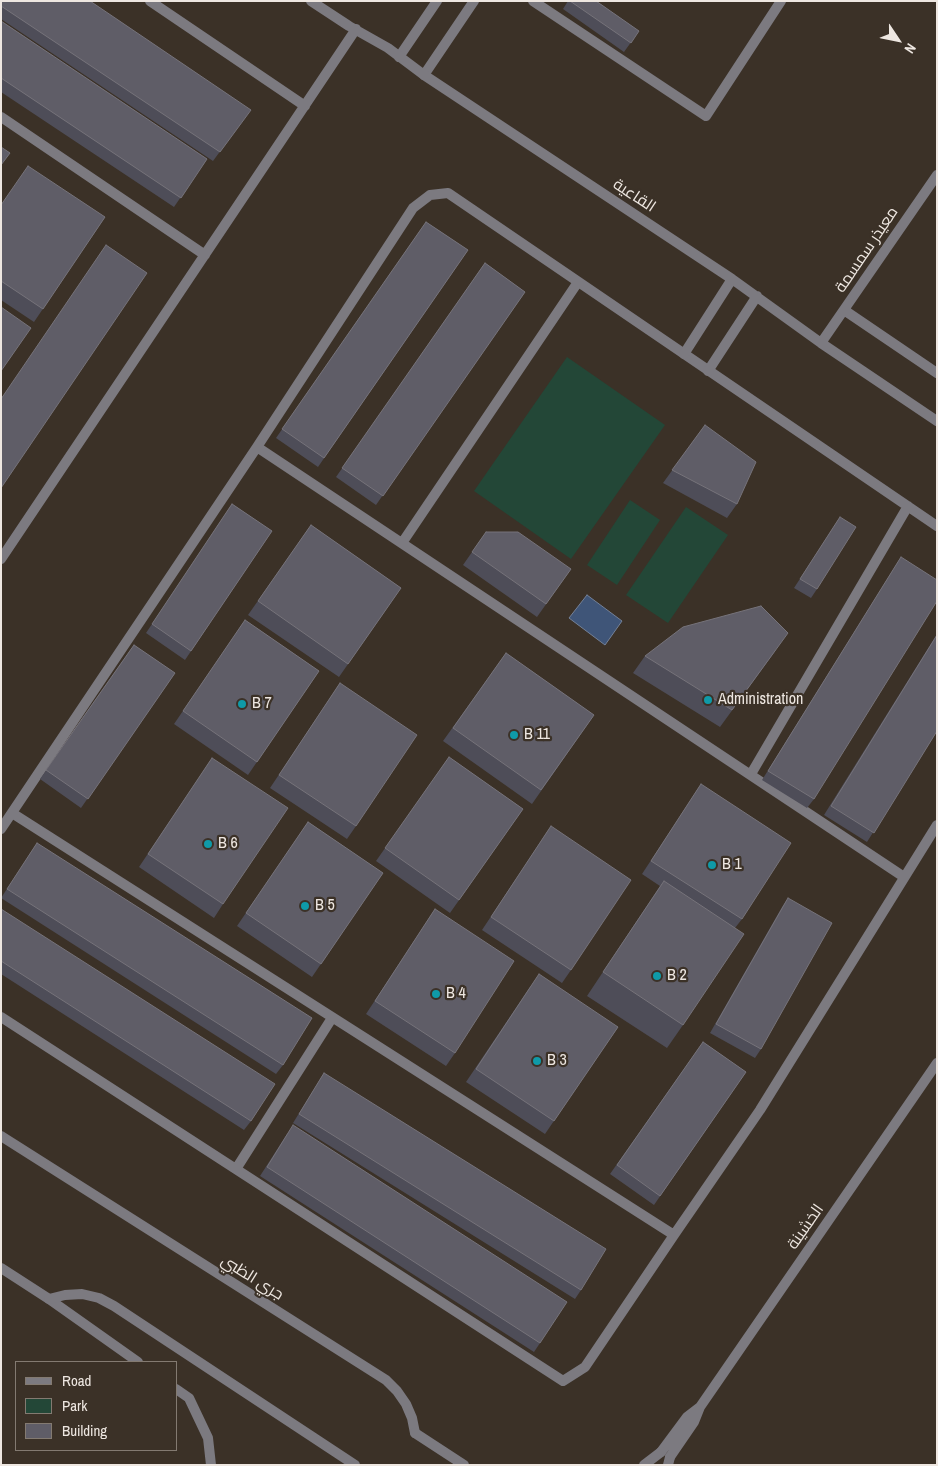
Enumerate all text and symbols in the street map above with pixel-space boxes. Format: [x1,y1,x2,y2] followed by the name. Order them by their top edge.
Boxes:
[873,15,923,65] north arrow
[901,40,920,57] text: N
[609,175,659,217] street label: القاعية
[831,203,903,297] street label: معيذر سمسمة
[718,690,803,710] place label: Administration
[252,694,272,714] place label: B 7
[702,694,714,706] marker: Administration
[236,698,248,710] marker: B 7
[524,725,550,745] place label: B 11
[508,729,520,741] marker: B 11
[218,834,238,854] place label: B 6
[202,838,214,850] marker: B 6
[722,855,742,875] place label: B 1
[706,859,718,871] marker: B 1
[315,896,335,916] place label: B 5
[299,900,311,912] marker: B 5
[667,966,687,986] place label: B 2
[651,970,663,982] marker: B 2
[446,984,466,1004] place label: B 4
[430,988,442,1000] marker: B 4
[547,1051,567,1071] place label: B 3
[531,1055,543,1067] marker: B 3
[784,1201,828,1253] street label: الخشينة
[217,1251,287,1305] street label: جري الظبي
[15,1361,178,1451] legend
[62,1370,91,1391] text: Road
[62,1395,87,1416] text: Park
[62,1420,107,1441] text: Building

